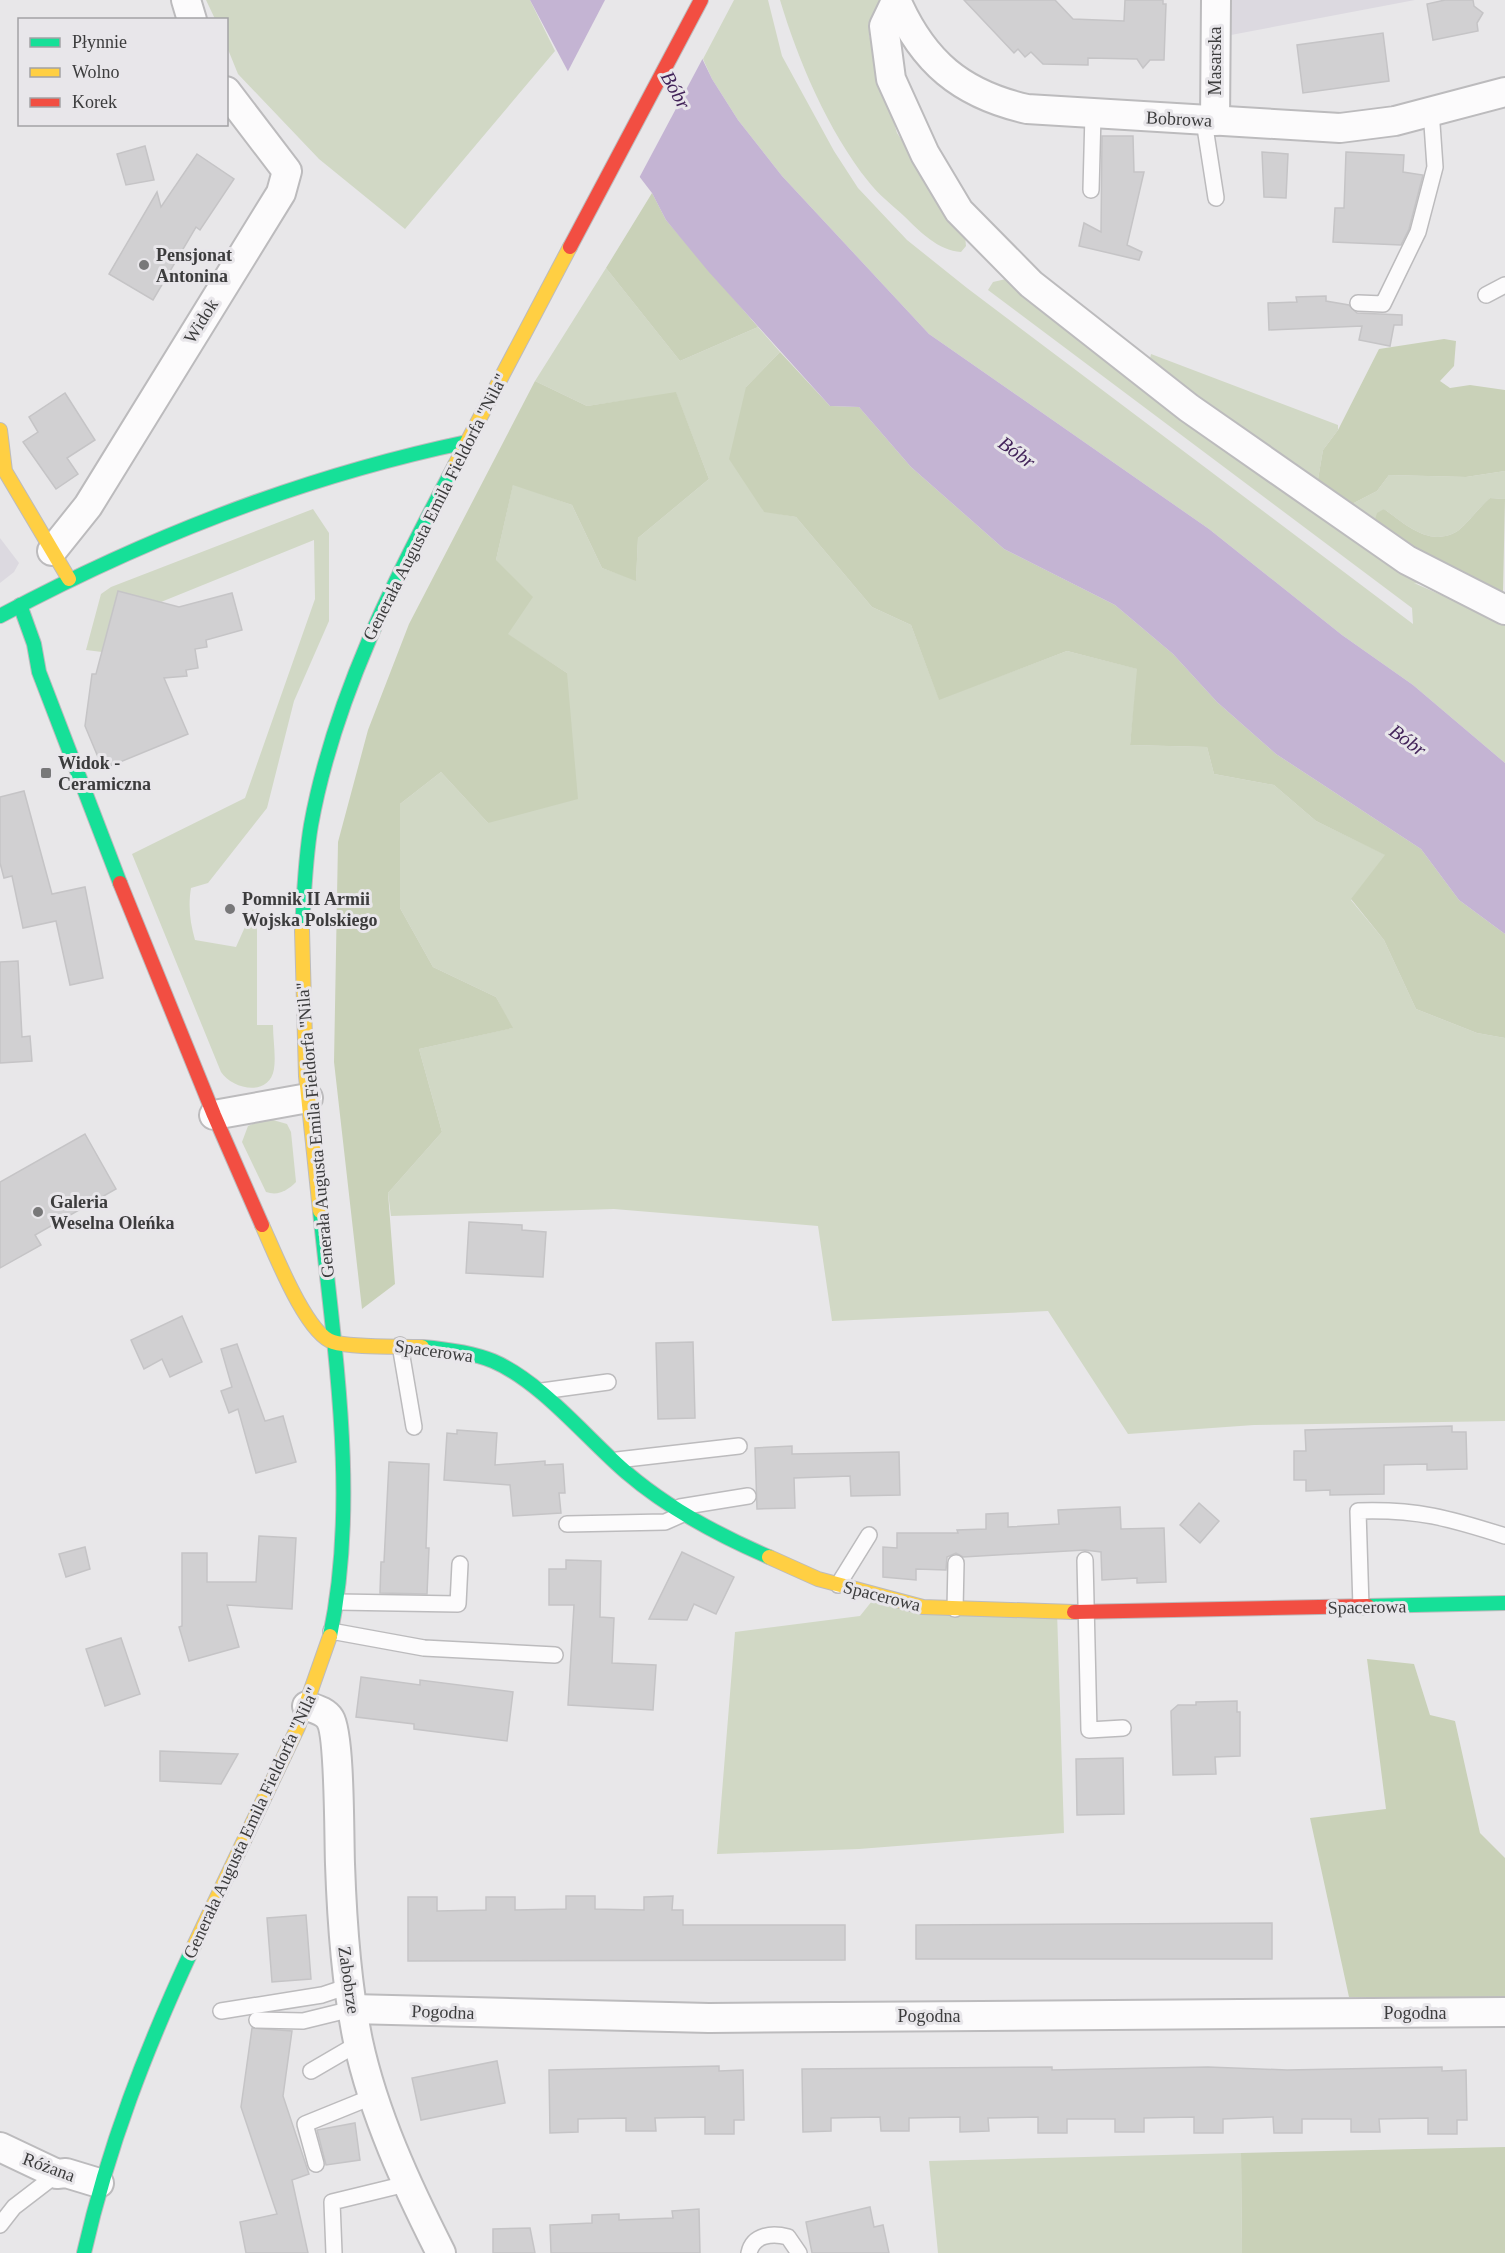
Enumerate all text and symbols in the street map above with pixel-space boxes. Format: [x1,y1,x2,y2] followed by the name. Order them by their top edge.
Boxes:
[18,18,228,126] legend
[1205,27,1225,95] street label: Masarska
[72,32,127,52] text: Płynnie
[72,62,120,82] text: Wolno
[657,67,695,113] water label: Bóbr
[72,92,117,112] text: Korek
[1146,107,1212,131] street label: Bobrowa
[156,245,232,286] place label: Pensjonat Antonina
[137,258,151,272] marker: Pensjonat Antonina
[180,295,222,347] street label: Widok
[359,370,511,644] street label: Generała Augusta Emila Fieldorfa "Nila"
[994,431,1040,473] water label: Bóbr
[1385,719,1431,761] water label: Bóbr
[58,753,151,794] place label: Widok - Ceramiczna
[39,766,53,780] marker: Widok - Ceramiczna
[242,889,378,930] place label: Pomnik II Armii Wojska Polskiego
[223,902,237,916] marker: Pomnik II Armii Wojska Polskiego
[292,981,338,1279] street label: Generała Augusta Emila Fieldorfa "Nila"
[50,1192,175,1233] place label: Galeria Weselna Oleńka
[31,1205,45,1219] marker: Galeria Weselna Oleńka
[394,1336,474,1366] street label: Spacerowa
[841,1577,923,1615] street label: Spacerowa
[1327,1596,1407,1618] street label: Spacerowa
[179,1684,323,1962] street label: Generała Augusta Emila Fieldorfa "Nila"
[334,1945,364,2015] street label: Zabobrze
[411,2001,475,2023] street label: Pogodna
[1384,2003,1447,2023] street label: Pogodna
[898,2006,961,2026] street label: Pogodna
[20,2148,78,2186] street label: Różana

